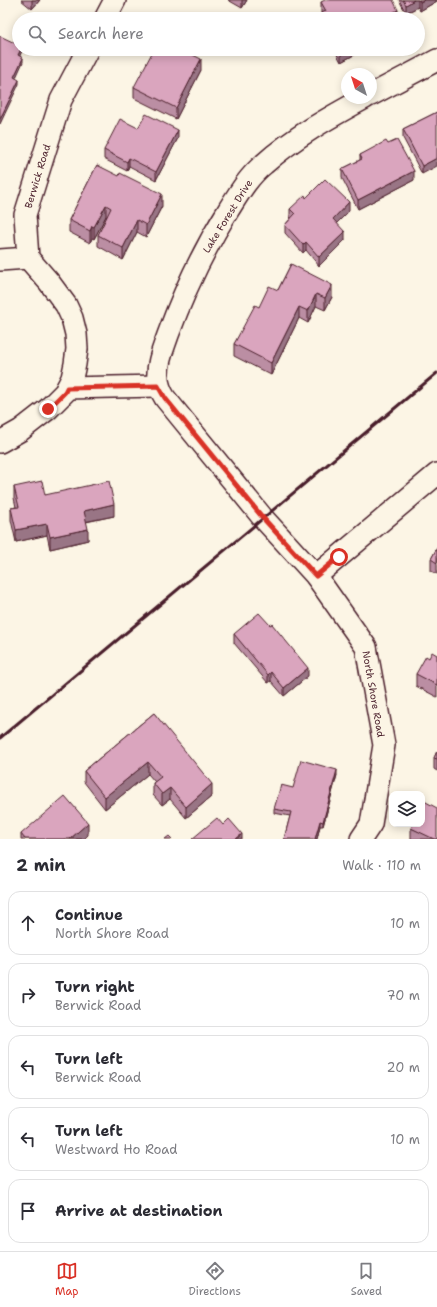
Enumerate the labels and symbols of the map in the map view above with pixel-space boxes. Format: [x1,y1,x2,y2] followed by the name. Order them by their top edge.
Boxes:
[341,68,377,104] north arrow
[22,142,54,210] street label: Berwick Road
[200,177,255,255] street label: Lake Forest Drive
[39,400,57,418] route end
[330,548,348,566] route start
[359,650,388,739] street label: North Shore Road

